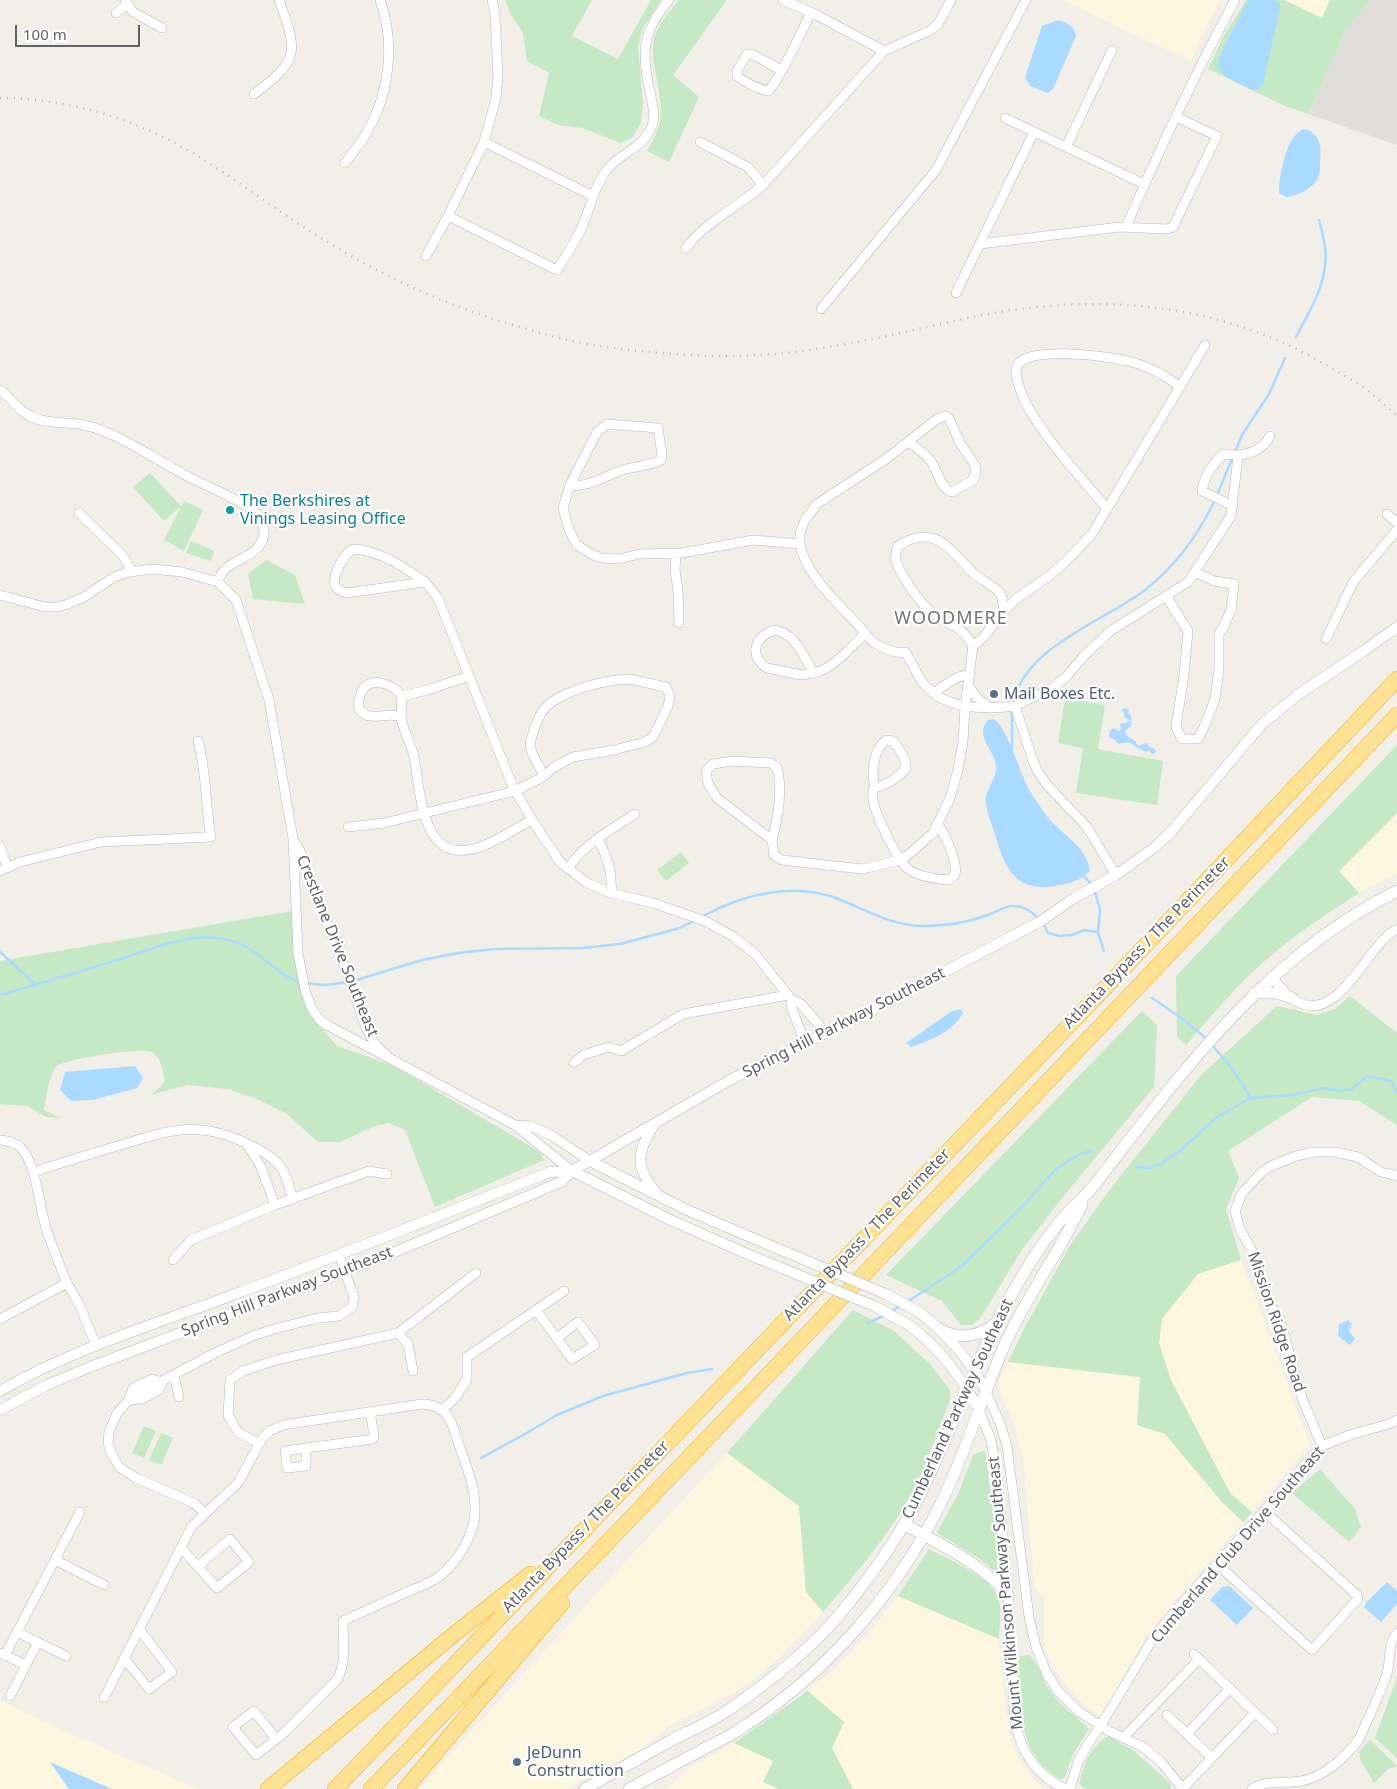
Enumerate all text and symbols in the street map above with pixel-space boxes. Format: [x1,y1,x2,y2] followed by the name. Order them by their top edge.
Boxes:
[18,15,142,47] scale bar
[23,24,67,44] text: 100 m
[240,491,406,529] place label: The Berkshires at Vinings Leasing Office
[224,504,236,516] marker: The Berkshires at Vinings Leasing Office
[893,608,1009,630] district label: WOODMERE
[1004,684,1115,704] place label: Mail Boxes Etc.
[988,688,1000,700] marker: Mail Boxes Etc.
[292,852,382,1040] street label: Crestlane Drive Southeast
[1060,853,1234,1033] street label: Atlanta Bypass / The Perimeter
[739,963,949,1083] street label: Spring Hill Parkway Southeast
[780,1145,954,1325] street label: Atlanta Bypass / The Perimeter
[179,1243,395,1341] street label: Spring Hill Parkway Southeast
[1243,1249,1309,1395] street label: Mission Ridge Road
[898,1296,1018,1522] street label: Cumberland Parkway Southeast
[499,1437,673,1617] street label: Atlanta Bypass / The Perimeter
[1147,1443,1329,1647] street label: Cumberland Club Drive Southeast
[984,1456,1028,1730] street label: Mount Wilkinson Parkway Southeast
[527,1743,624,1781] place label: JeDunn Construction
[511,1756,523,1768] marker: JeDunn Construction

